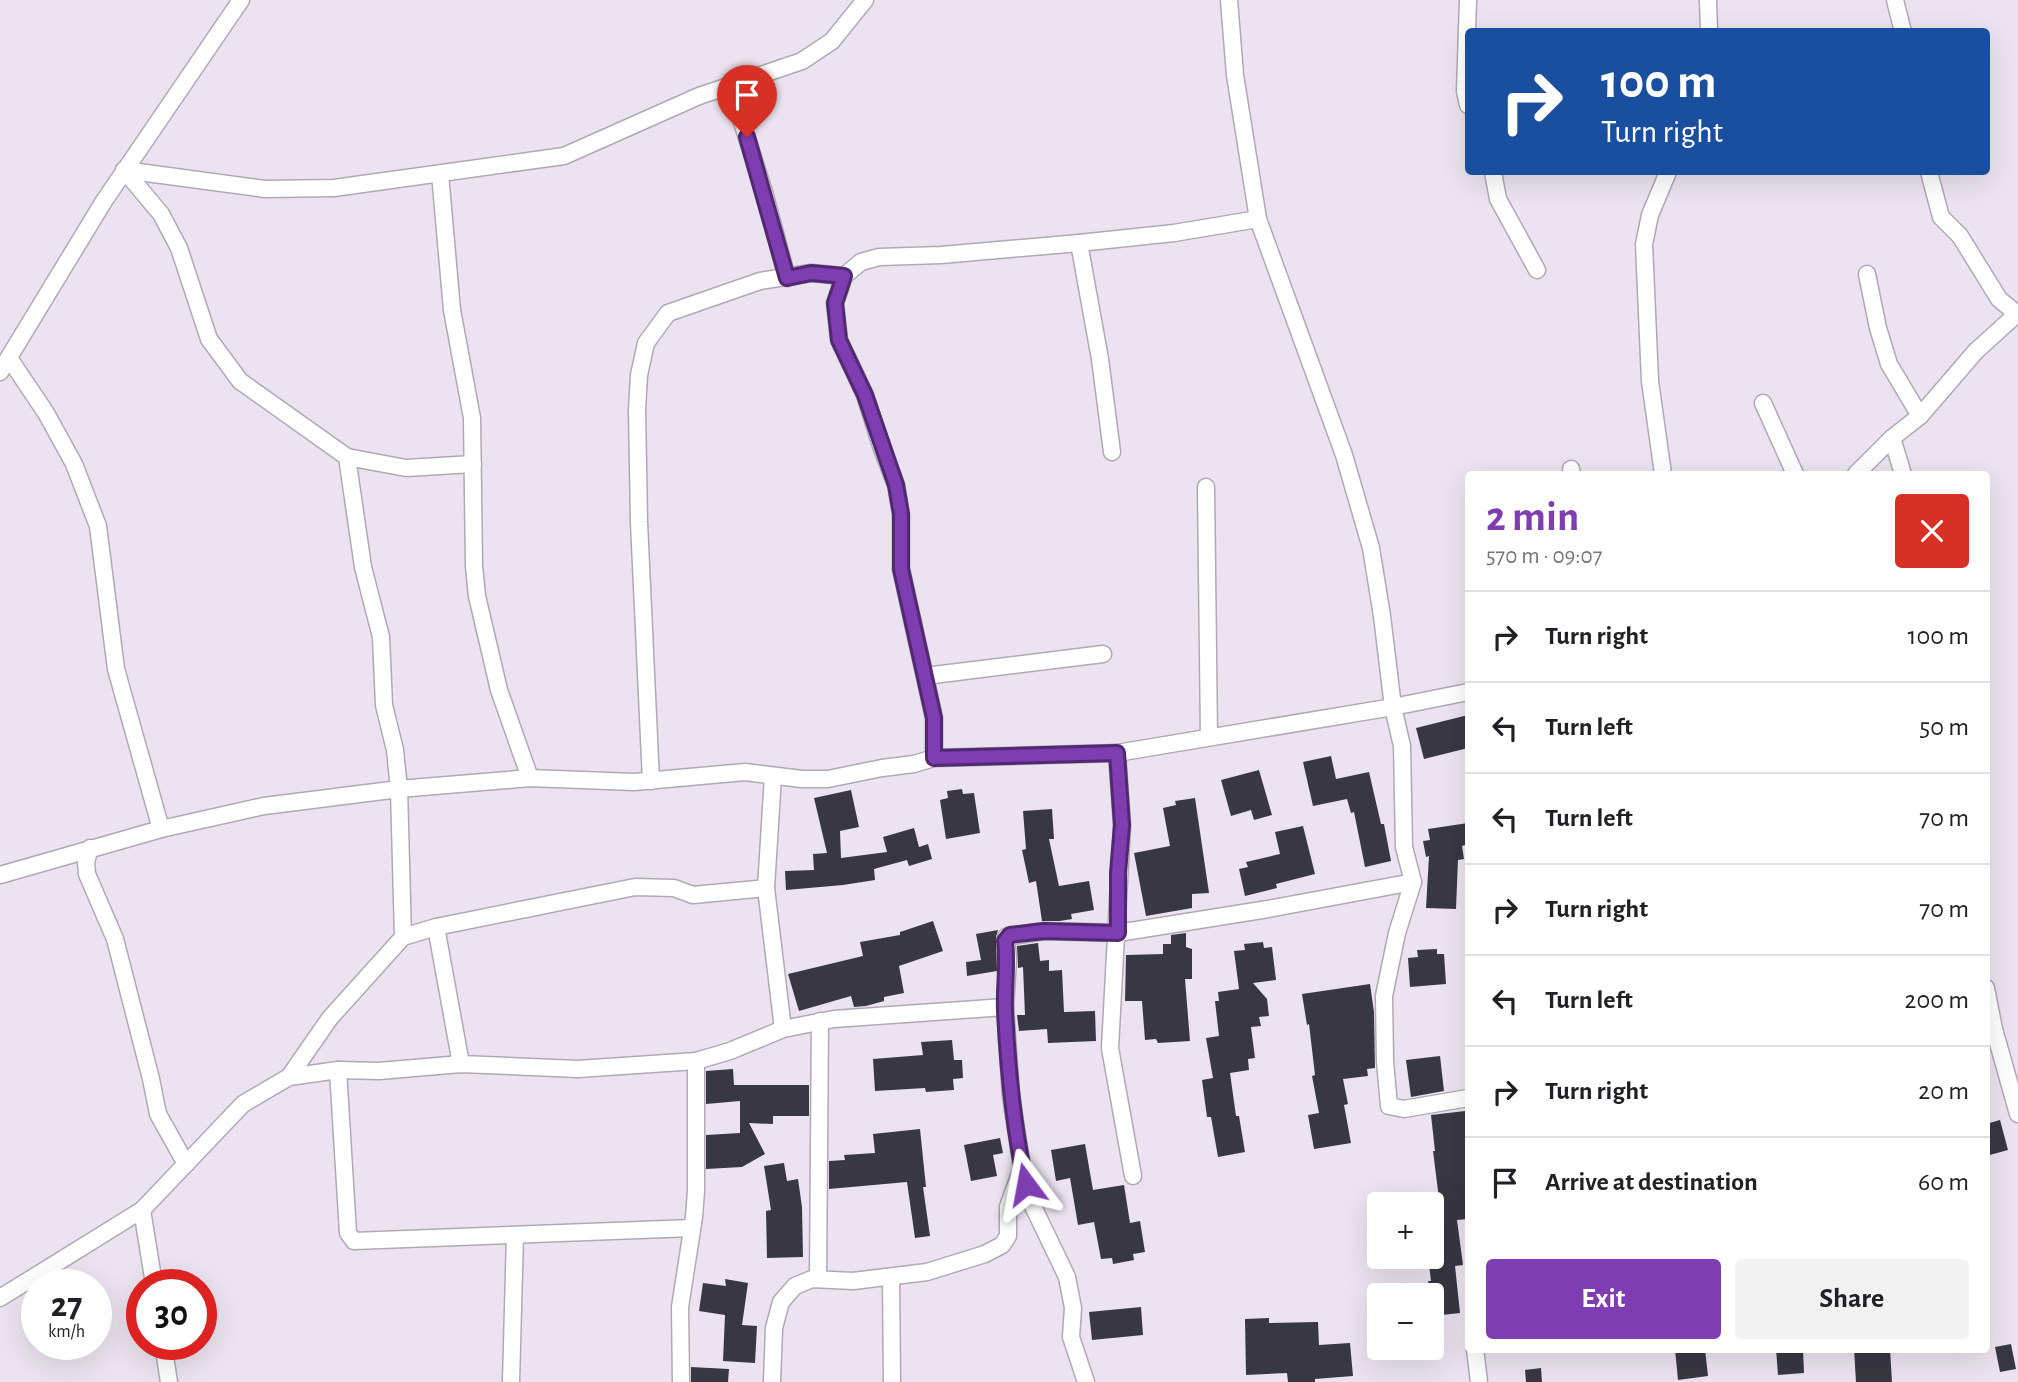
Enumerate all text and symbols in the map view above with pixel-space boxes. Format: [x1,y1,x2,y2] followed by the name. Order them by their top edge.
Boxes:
[1486,56,1577,147] icon: right
[1601,58,1717,107] text: 100 m
[717,65,777,137] pin
[728,76,766,114] icon: arrive
[1601,116,1723,148] text: Turn right
[1895,494,1969,568] button: close
[1486,496,1579,538] text: 2 min
[1486,545,1602,568] text: 570 m · 09:07
[1486,618,1524,656] icon: right
[1545,623,1648,649] text: Turn right
[1908,623,1969,649] text: 100 m
[1486,709,1524,747] icon: left
[1545,714,1633,740] text: Turn left
[1919,714,1969,740] text: 50 m
[1486,800,1524,838] icon: left
[1545,805,1633,831] text: Turn left
[1919,805,1969,831] text: 70 m
[1486,891,1524,929] icon: right
[1545,896,1648,922] text: Turn right
[1919,896,1969,922] text: 70 m
[1486,982,1524,1020] icon: left
[1545,987,1633,1013] text: Turn left
[1905,987,1969,1013] text: 200 m
[1486,1073,1524,1111] icon: right
[1545,1078,1648,1104] text: Turn right
[1918,1078,1969,1104] text: 20 m
[989,1147,1063,1221] position arrow
[1486,1164,1524,1202] icon: arrive
[1545,1169,1758,1195] text: Arrive at destination
[1918,1169,1969,1195] text: 60 m
[1367,1192,1444,1360] map controls
[1367,1192,1444,1269] button: +
[1486,1259,1721,1339] button: Exit
[1735,1259,1969,1339] button: Share
[126,1269,217,1360] speed limit sign: 30
[1367,1283,1444,1360] button: −
[51,1288,82,1323] text: 27
[48,1323,85,1341] text: km/h

